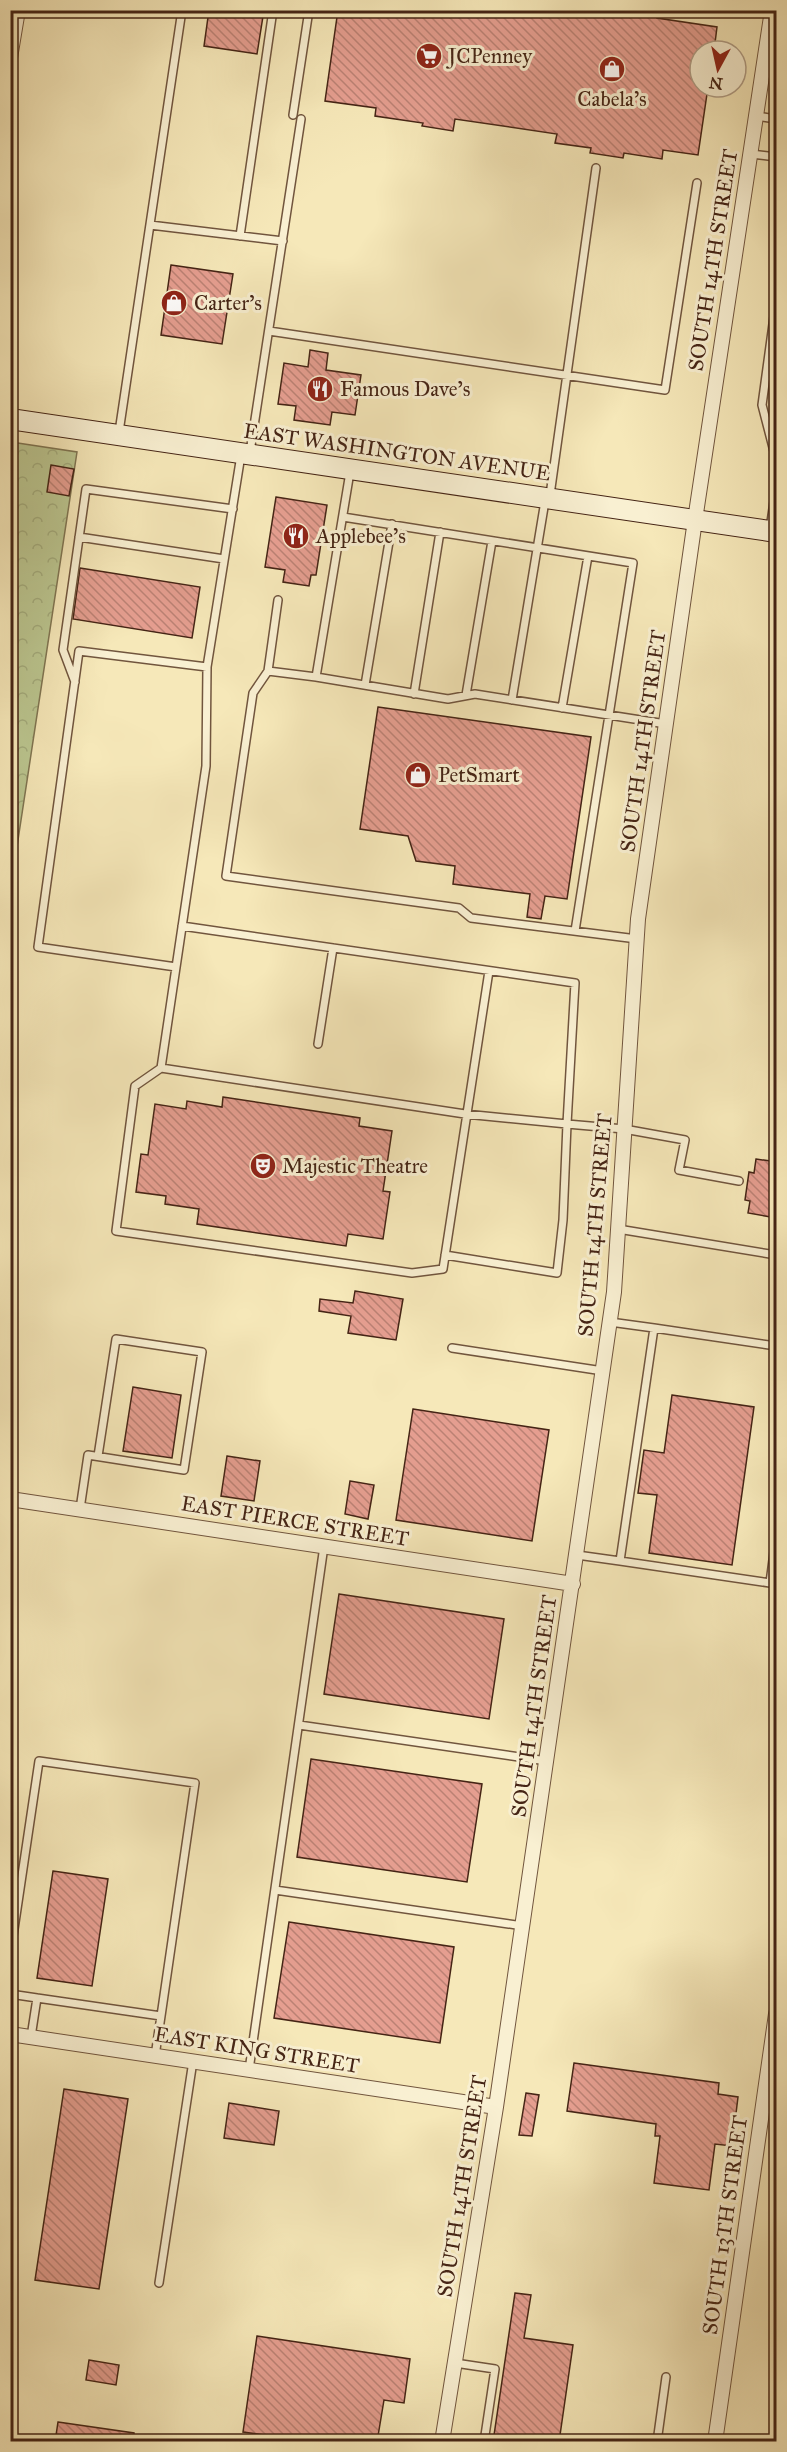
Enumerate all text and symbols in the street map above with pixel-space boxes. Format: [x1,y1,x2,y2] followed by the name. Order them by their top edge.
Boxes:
[688,39,748,99] north arrow
[414,41,444,71] supermarket icon: JCPenney
[446,43,533,69] place label: JCPenney
[597,54,627,84] shop icon: Cabela's
[708,73,724,94] text: N
[577,86,647,112] place label: Cabela's
[683,147,743,373] street label: SOUTH 14TH STREET
[159,288,189,318] shop icon: Carter's
[194,290,262,316] place label: Carter's
[305,374,335,404] restaurant icon: Famous Dave's
[340,376,470,402] place label: Famous Dave's
[242,418,552,486] street label: EAST WASHINGTON AVENUE
[281,521,311,551] restaurant icon: Applebee's
[315,523,406,549] place label: Applebee's
[615,628,671,854] street label: SOUTH 14TH STREET
[403,760,433,790] shop icon: PetSmart
[438,762,520,788] place label: PetSmart
[572,1112,618,1338] street label: SOUTH 14TH STREET
[248,1151,278,1181] theatre icon: Majestic Theatre
[282,1153,428,1179] place label: Majestic Theatre
[179,1490,411,1552] street label: EAST PIERCE STREET
[506,1593,562,1819] street label: SOUTH 14TH STREET
[153,2021,361,2079] street label: EAST KING STREET
[432,2073,492,2299] street label: SOUTH 14TH STREET
[697,2114,753,2336] street label: SOUTH 13TH STREET

